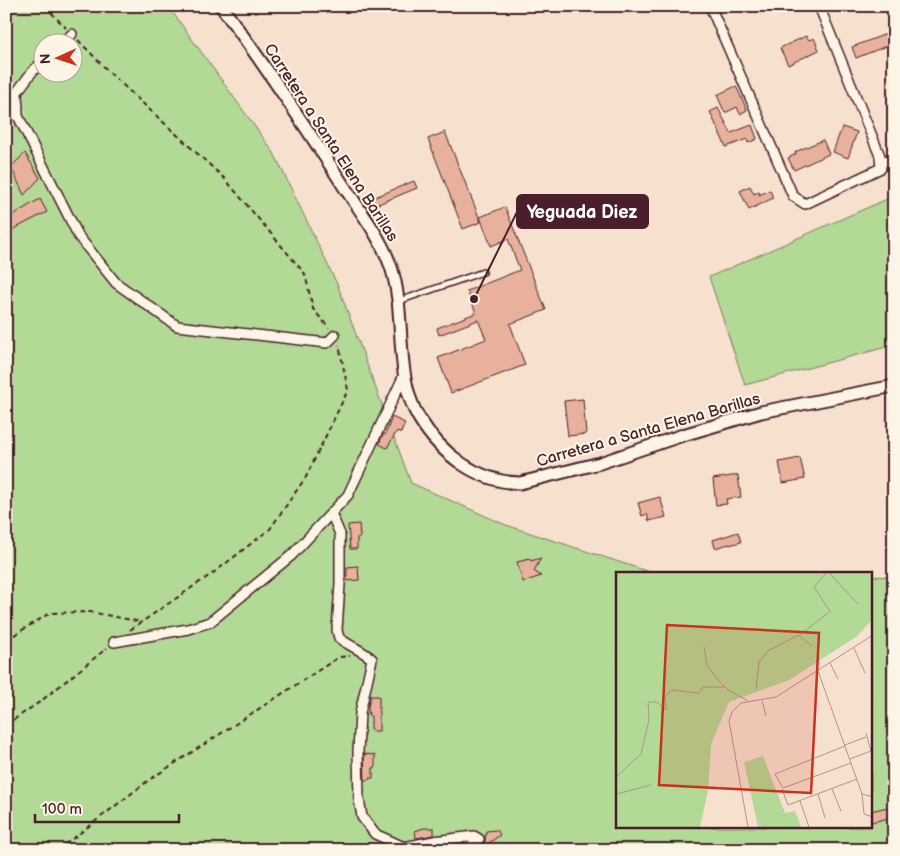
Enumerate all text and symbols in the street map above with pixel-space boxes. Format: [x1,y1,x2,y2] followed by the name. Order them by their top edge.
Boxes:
[32,32,82,82] north arrow
[260,40,402,245] street label: Carretera a Santa Elena Barillas
[37,53,54,64] text: N
[517,195,648,228] callout: Yeguada Diez
[527,202,638,223] text: Yeguada Diez
[534,389,763,472] street label: Carretera a Santa Elena Barillas
[616,572,872,828] inset map
[35,791,179,823] scale bar
[42,800,82,819] text: 100 m

